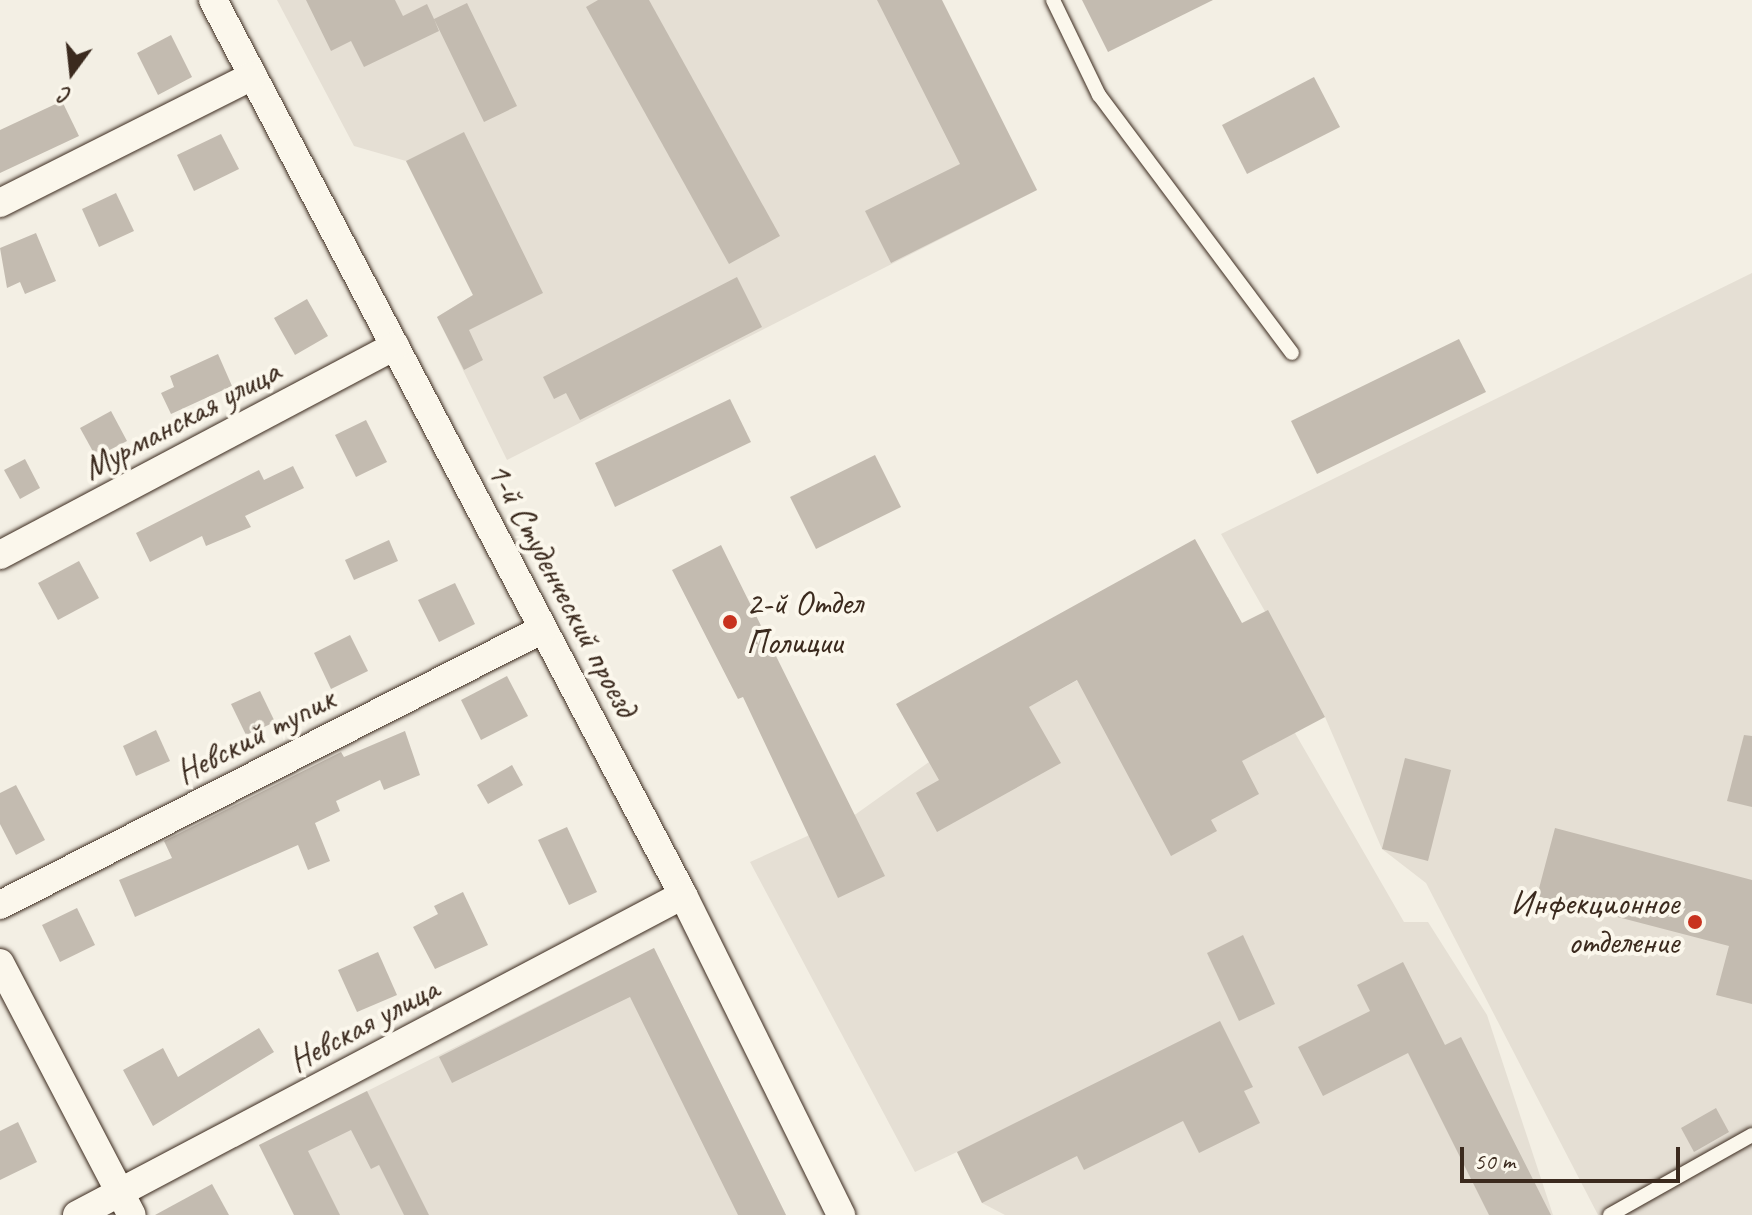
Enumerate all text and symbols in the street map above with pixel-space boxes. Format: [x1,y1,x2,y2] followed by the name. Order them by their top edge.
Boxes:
[32,32,112,112] north arrow
[57,80,75,110] text: С
[75,349,287,489] street label: Мурманская улица
[479,455,647,723] street label: 1-й Студенческий проезд
[746,582,862,662] place label: 2-й Отдел Полиции
[721,613,739,631] marker: 2-й Отдел Полиции
[169,678,341,792] street label: Невский тупик
[1511,882,1679,962] place label: Инфекционное отделение
[1686,913,1704,931] marker: Инфекционное отделение
[281,968,445,1080] street label: Невская улица
[1464,1131,1684,1181] scale bar
[1474,1146,1515,1176] text: 50 m

